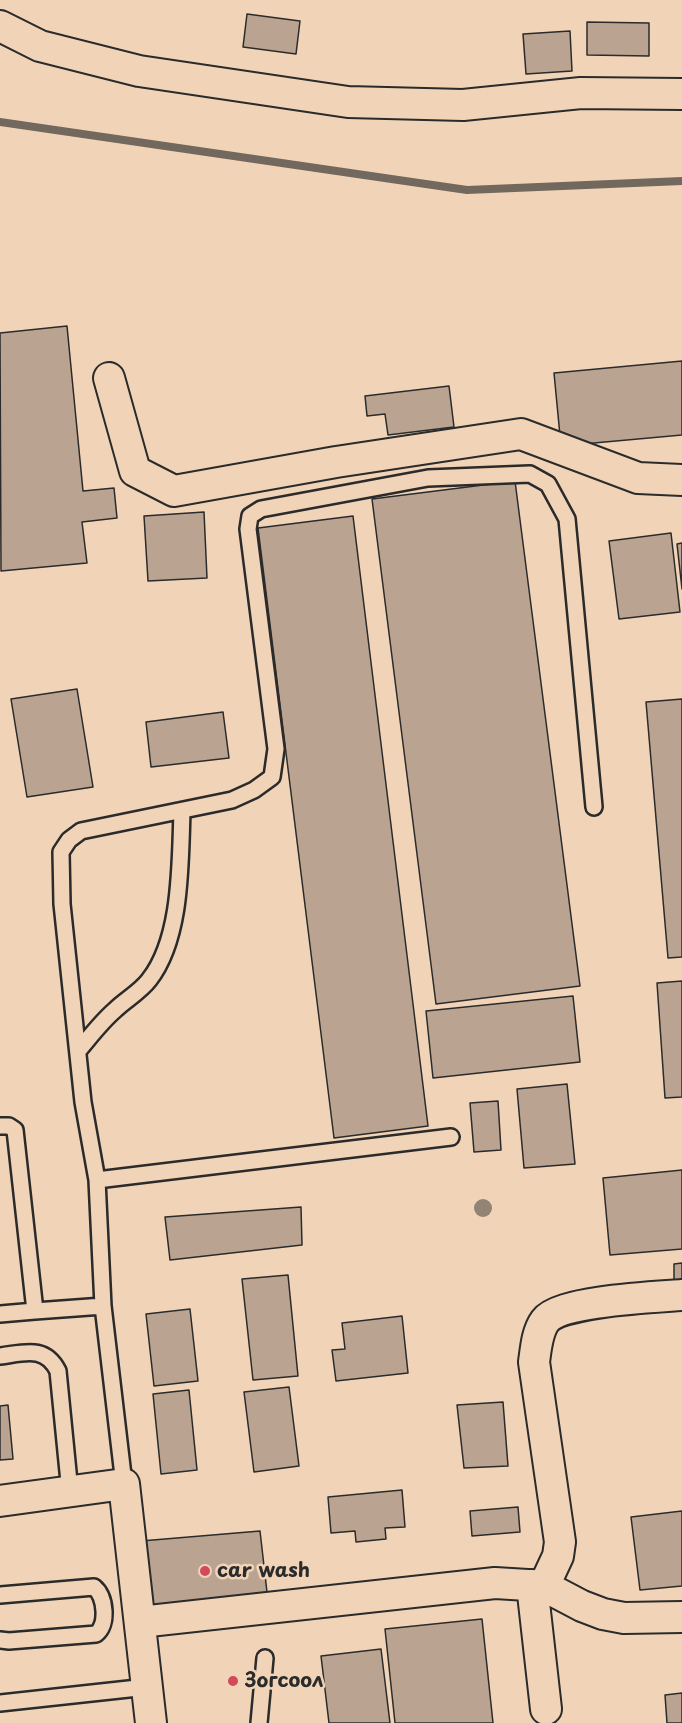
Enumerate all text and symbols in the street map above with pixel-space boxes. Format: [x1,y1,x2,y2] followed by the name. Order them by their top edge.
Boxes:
[217,1559,310,1583] place label: car wash
[198,1564,212,1578] marker: car wash
[245,1669,323,1693] place label: Зогсоол
[226,1674,240,1688] marker: Зогсоол

